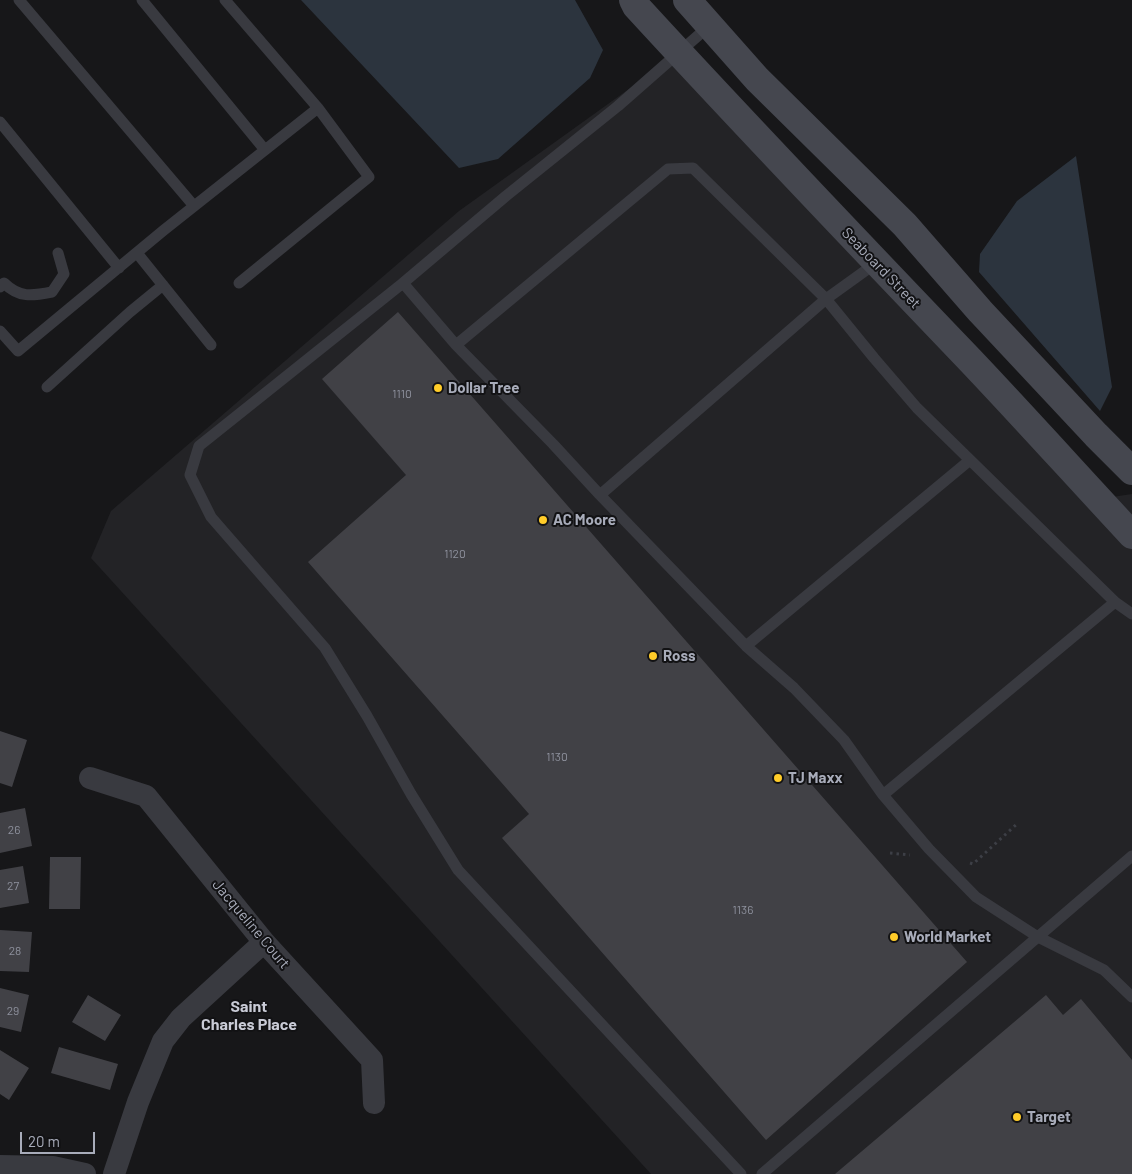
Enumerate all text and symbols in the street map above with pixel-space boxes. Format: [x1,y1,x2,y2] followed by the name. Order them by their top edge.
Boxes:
[838,224,924,312] street label: Seaboard Street
[448,379,519,397] place label: Dollar Tree
[432,382,444,394] marker: Dollar Tree
[392,387,412,401] house number: 1110
[553,511,616,529] place label: AC Moore
[537,514,549,526] marker: AC Moore
[444,547,466,561] house number: 1120
[663,647,695,665] place label: Ross
[647,650,659,662] marker: Ross
[546,750,568,764] house number: 1130
[788,769,843,787] place label: TJ Maxx
[772,772,784,784] marker: TJ Maxx
[8,823,20,837] house number: 26
[208,876,294,972] street label: Jacqueline Court
[7,879,19,893] house number: 27
[733,903,753,917] house number: 1136
[904,928,991,946] place label: World Market
[888,931,900,943] marker: World Market
[9,944,21,958] house number: 28
[201,997,297,1035] district label: Saint Charles Place
[7,1004,19,1018] house number: 29
[1027,1108,1071,1126] place label: Target
[1011,1111,1023,1123] marker: Target
[22,1122,98,1154] scale bar
[28,1132,60,1150] text: 20 m

